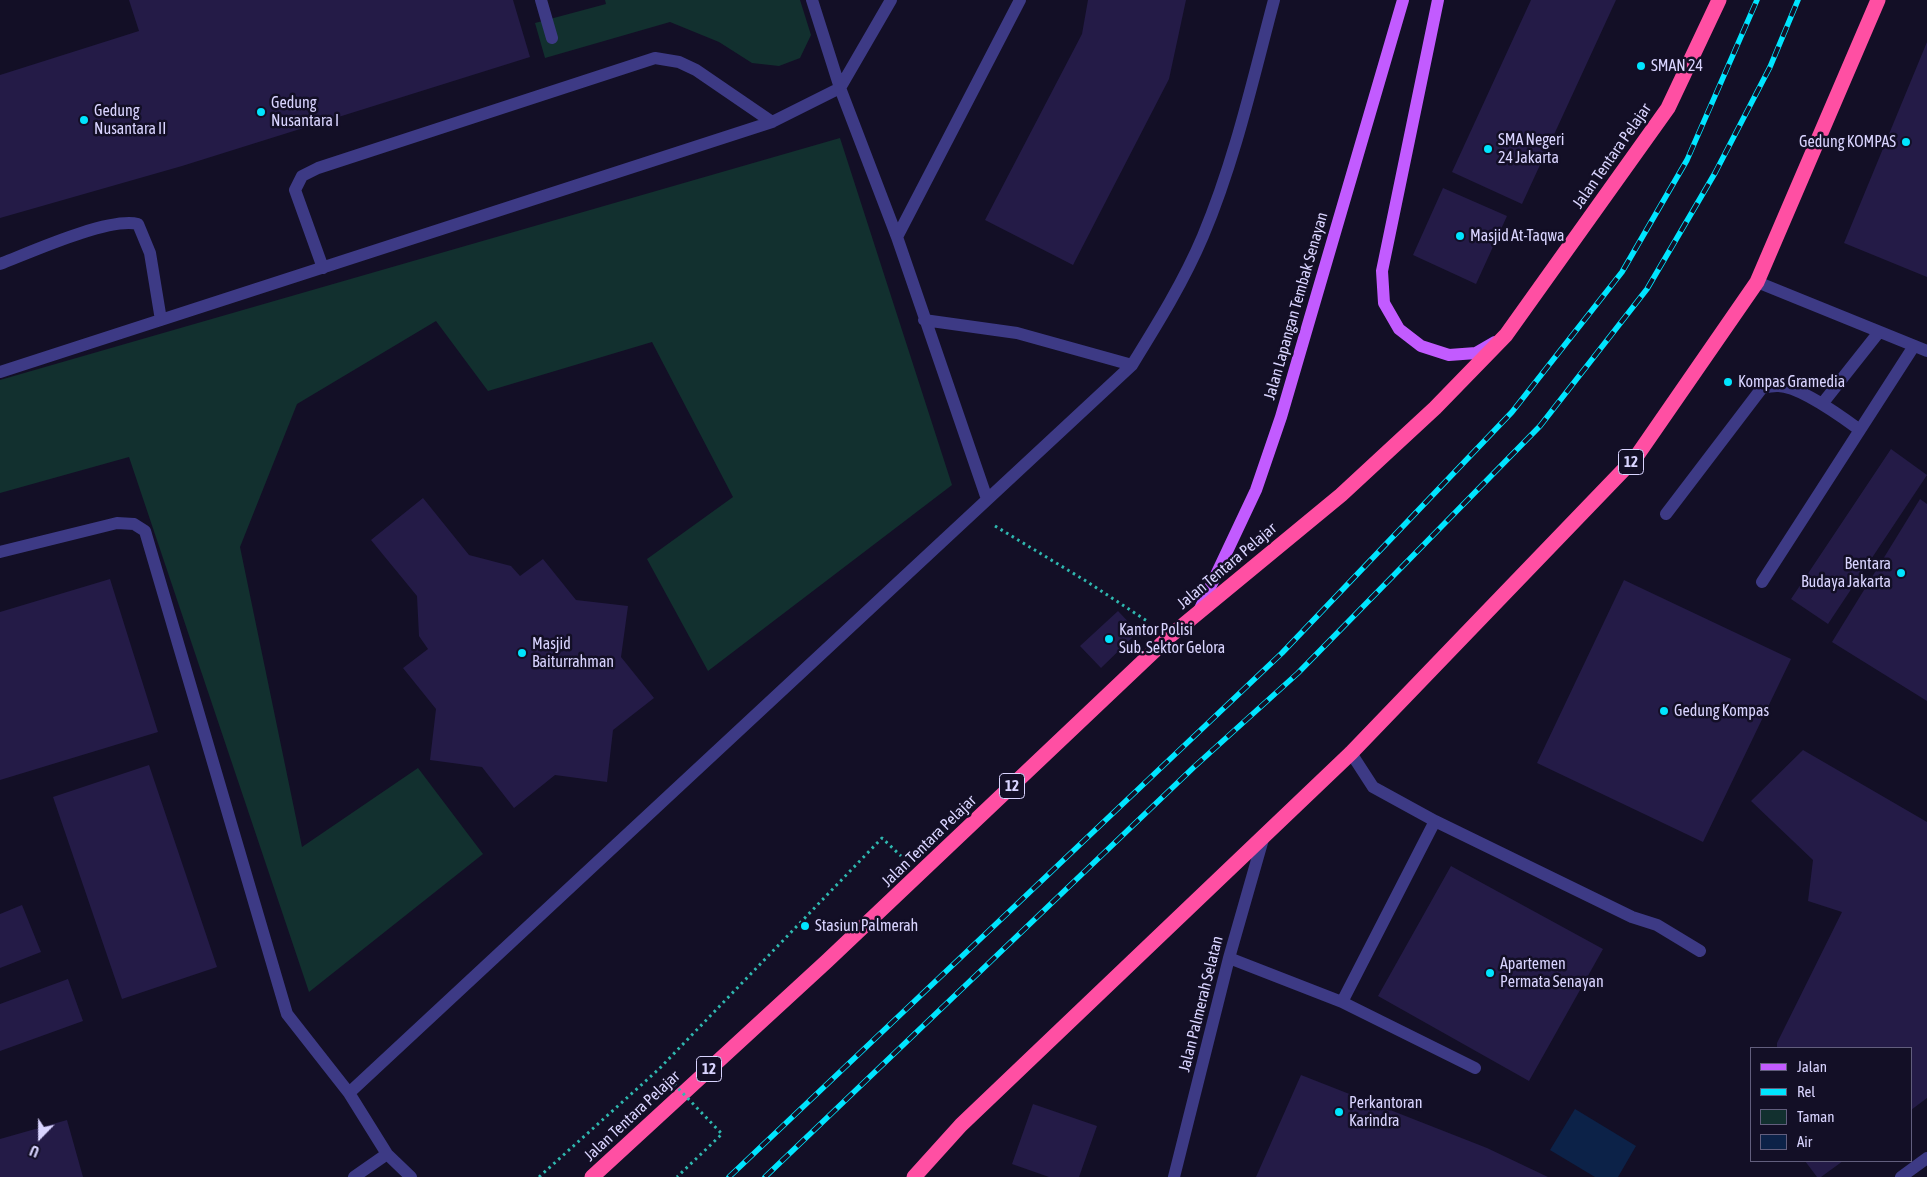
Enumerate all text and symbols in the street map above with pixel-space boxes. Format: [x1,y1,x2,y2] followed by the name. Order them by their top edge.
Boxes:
[1651,56,1703,76] place label: SMAN 24
[1635,60,1647,72] marker: SMAN 24
[271,93,339,131] place label: Gedung Nusantara I
[1569,100,1655,212] street label: Jalan Tentara Pelajar
[94,101,166,139] place label: Gedung Nusantara II
[255,106,267,118] marker: Gedung Nusantara I
[78,114,90,126] marker: Gedung Nusantara II
[1498,130,1564,168] place label: SMA Negeri 24 Jakarta
[1799,132,1896,152] place label: Gedung KOMPAS
[1900,136,1912,148] marker: Gedung KOMPAS
[1482,143,1494,155] marker: SMA Negeri 24 Jakarta
[1260,210,1332,402] street label: Jalan Lapangan Tembak Senayan
[1470,226,1564,246] place label: Masjid At-Taqwa
[1454,230,1466,242] marker: Masjid At-Taqwa
[1738,372,1845,392] place label: Kompas Gramedia
[1722,376,1734,388] marker: Kompas Gramedia
[1618,450,1644,474] road number: 12
[1173,519,1281,613] street label: Jalan Tentara Pelajar
[1801,554,1891,592] place label: Bentara Budaya Jakarta
[1895,567,1907,579] marker: Bentara Budaya Jakarta
[1119,620,1225,658] place label: Kantor Polisi Sub. Sektor Gelora
[1103,633,1115,645] marker: Kantor Polisi Sub. Sektor Gelora
[532,634,614,672] place label: Masjid Baiturrahman
[516,647,528,659] marker: Masjid Baiturrahman
[1674,701,1769,721] place label: Gedung Kompas
[1658,705,1670,717] marker: Gedung Kompas
[1000,774,1024,798] road number: 12
[878,791,980,891] street label: Jalan Tentara Pelajar
[815,916,918,936] place label: Stasiun Palmerah
[799,920,811,932] marker: Stasiun Palmerah
[1175,934,1227,1074] street label: Jalan Palmerah Selatan
[1500,954,1604,992] place label: Apartemen Permata Senayan
[1484,967,1496,979] marker: Apartemen Permata Senayan
[1750,1047,1912,1162] legend
[696,1056,722,1082] road number: 12
[1797,1058,1827,1075] text: Jalan
[580,1067,684,1165] street label: Jalan Tentara Pelajar
[1797,1083,1815,1100] text: Rel
[1349,1093,1422,1131] place label: Perkantoran Karindra
[1333,1106,1345,1118] marker: Perkantoran Karindra
[1797,1108,1835,1125] text: Taman
[15,1112,65,1162] north arrow
[1797,1133,1812,1150] text: Air
[28,1142,41,1160] text: U

